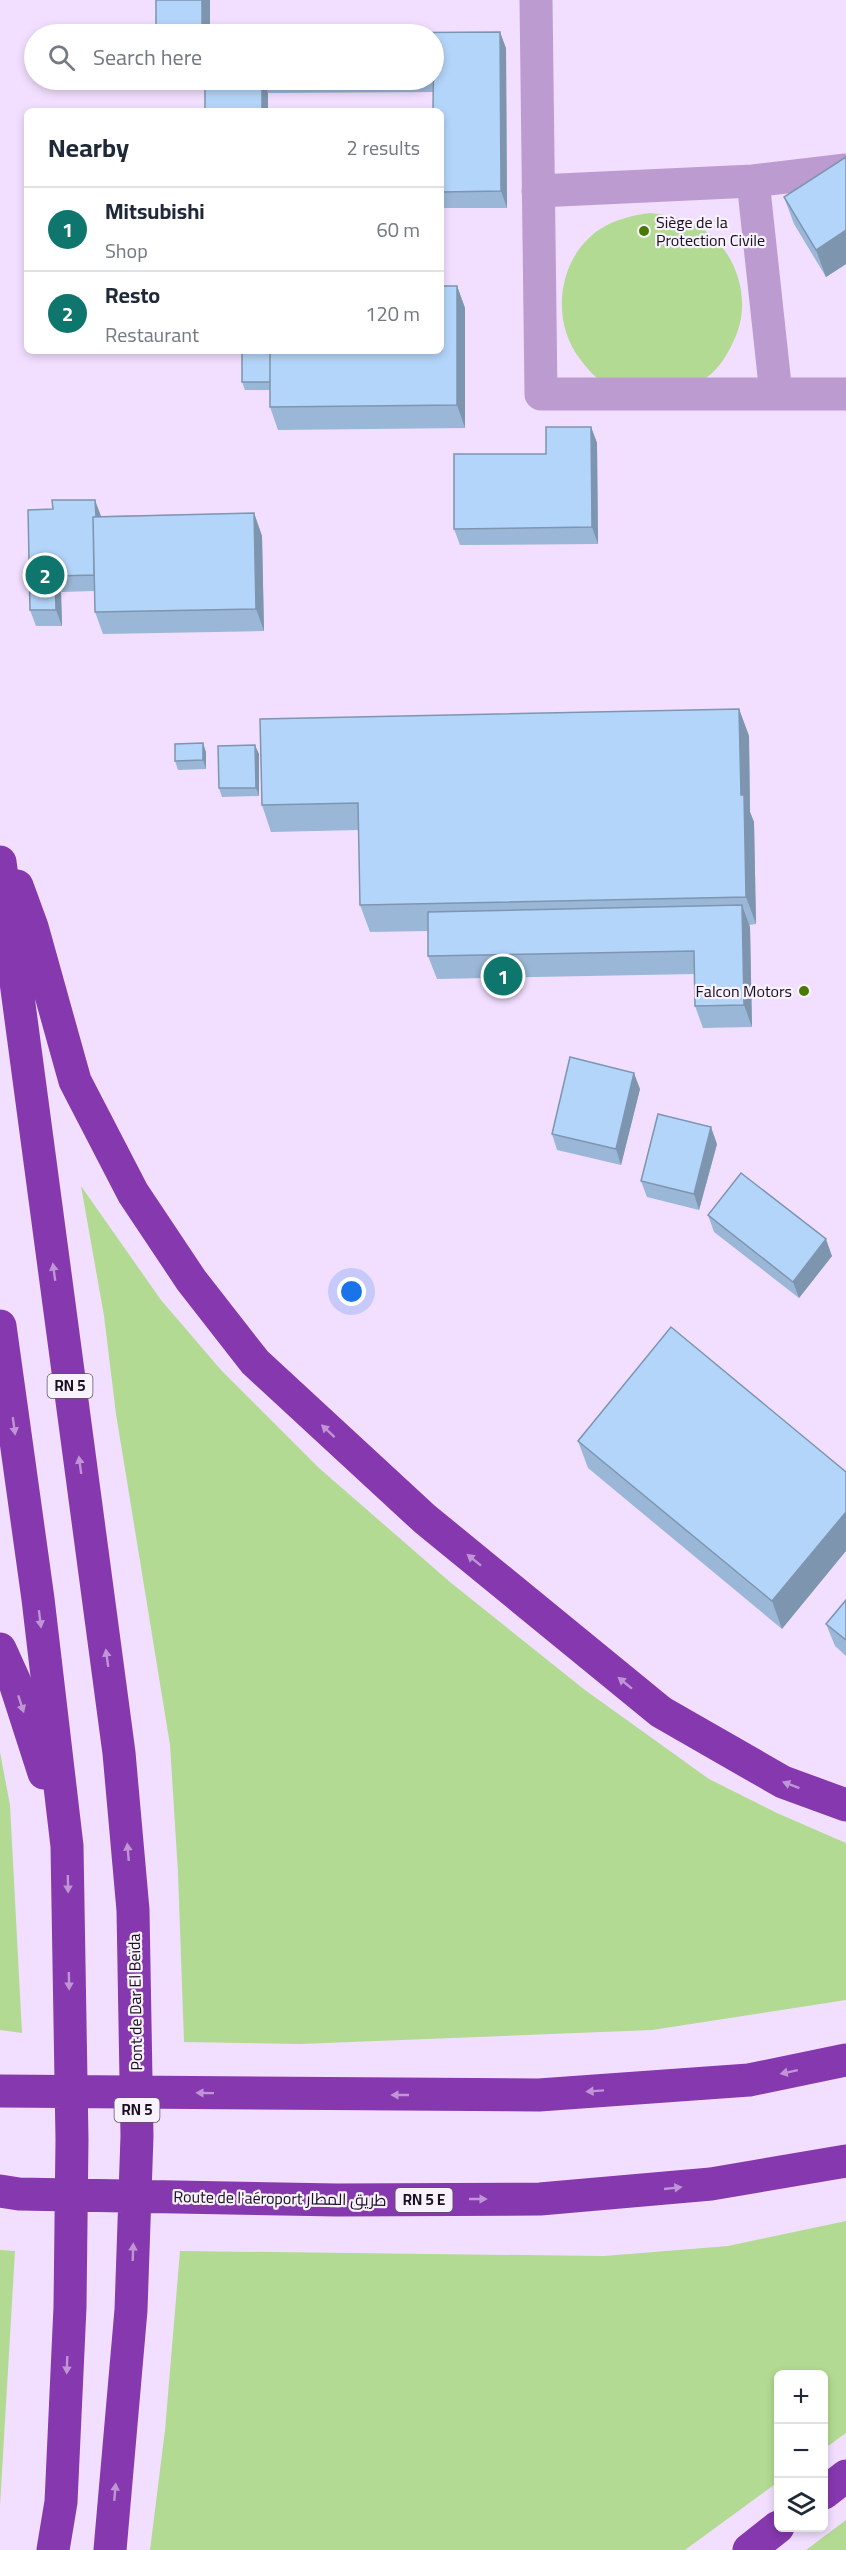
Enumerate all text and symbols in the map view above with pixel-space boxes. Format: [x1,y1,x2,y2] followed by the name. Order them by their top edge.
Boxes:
[24,24,444,90] search box
[93,36,202,78] text: Search here
[45,41,78,74] icon: search
[48,123,129,172] text: Nearby
[347,129,420,166] text: 2 results
[105,190,205,232] text: Mitsubishi
[656,207,765,255] place label: Siège de la Protection Civile
[62,211,73,248] text: 1
[376,211,420,248] text: 60 m
[637,224,651,238] marker: Siège de la Protection Civile
[105,232,148,269] text: Shop
[105,274,160,316] text: Resto
[62,295,73,332] text: 2
[365,295,420,332] text: 120 m
[105,316,199,353] text: Restaurant
[26,552,64,598] pin: 2
[484,954,522,998] pin: 1
[696,976,792,1006] place label: Falcon Motors
[797,984,811,998] marker: Falcon Motors
[49,1262,58,1281] one-way arrow
[337,1277,366,1306] your location
[48,1374,92,1398] road number: RN 5
[9,1416,18,1435] one-way arrow
[321,1424,336,1438] one-way arrow
[76,1456,85,1475] one-way arrow
[467,1554,482,1567] one-way arrow
[35,1610,45,1629] one-way arrow
[102,1649,112,1668] one-way arrow
[617,1677,633,1690] one-way arrow
[17,1695,27,1713] one-way arrow
[782,1780,800,1789] one-way arrow
[123,1843,133,1862] one-way arrow
[63,1875,73,1894] one-way arrow
[119,1933,151,2071] street label: Pont de Dar El Beïda
[64,1972,74,1991] one-way arrow
[779,2068,798,2077] one-way arrow
[585,2086,604,2096] one-way arrow
[196,2088,215,2098] one-way arrow
[391,2090,410,2100] one-way arrow
[114,2098,160,2122] road number: RN 5
[173,2181,387,2215] street label: Route de l'aéroport طريق المطار
[663,2183,682,2192] one-way arrow
[396,2188,452,2212] road number: RN 5 E
[469,2195,488,2204] one-way arrow
[128,2242,137,2261] one-way arrow
[63,2356,72,2375] one-way arrow
[774,2370,828,2532] map controls
[774,2370,828,2424] button: +
[774,2424,828,2478] button: −
[774,2478,828,2532] button: layers
[110,2482,120,2501] one-way arrow

